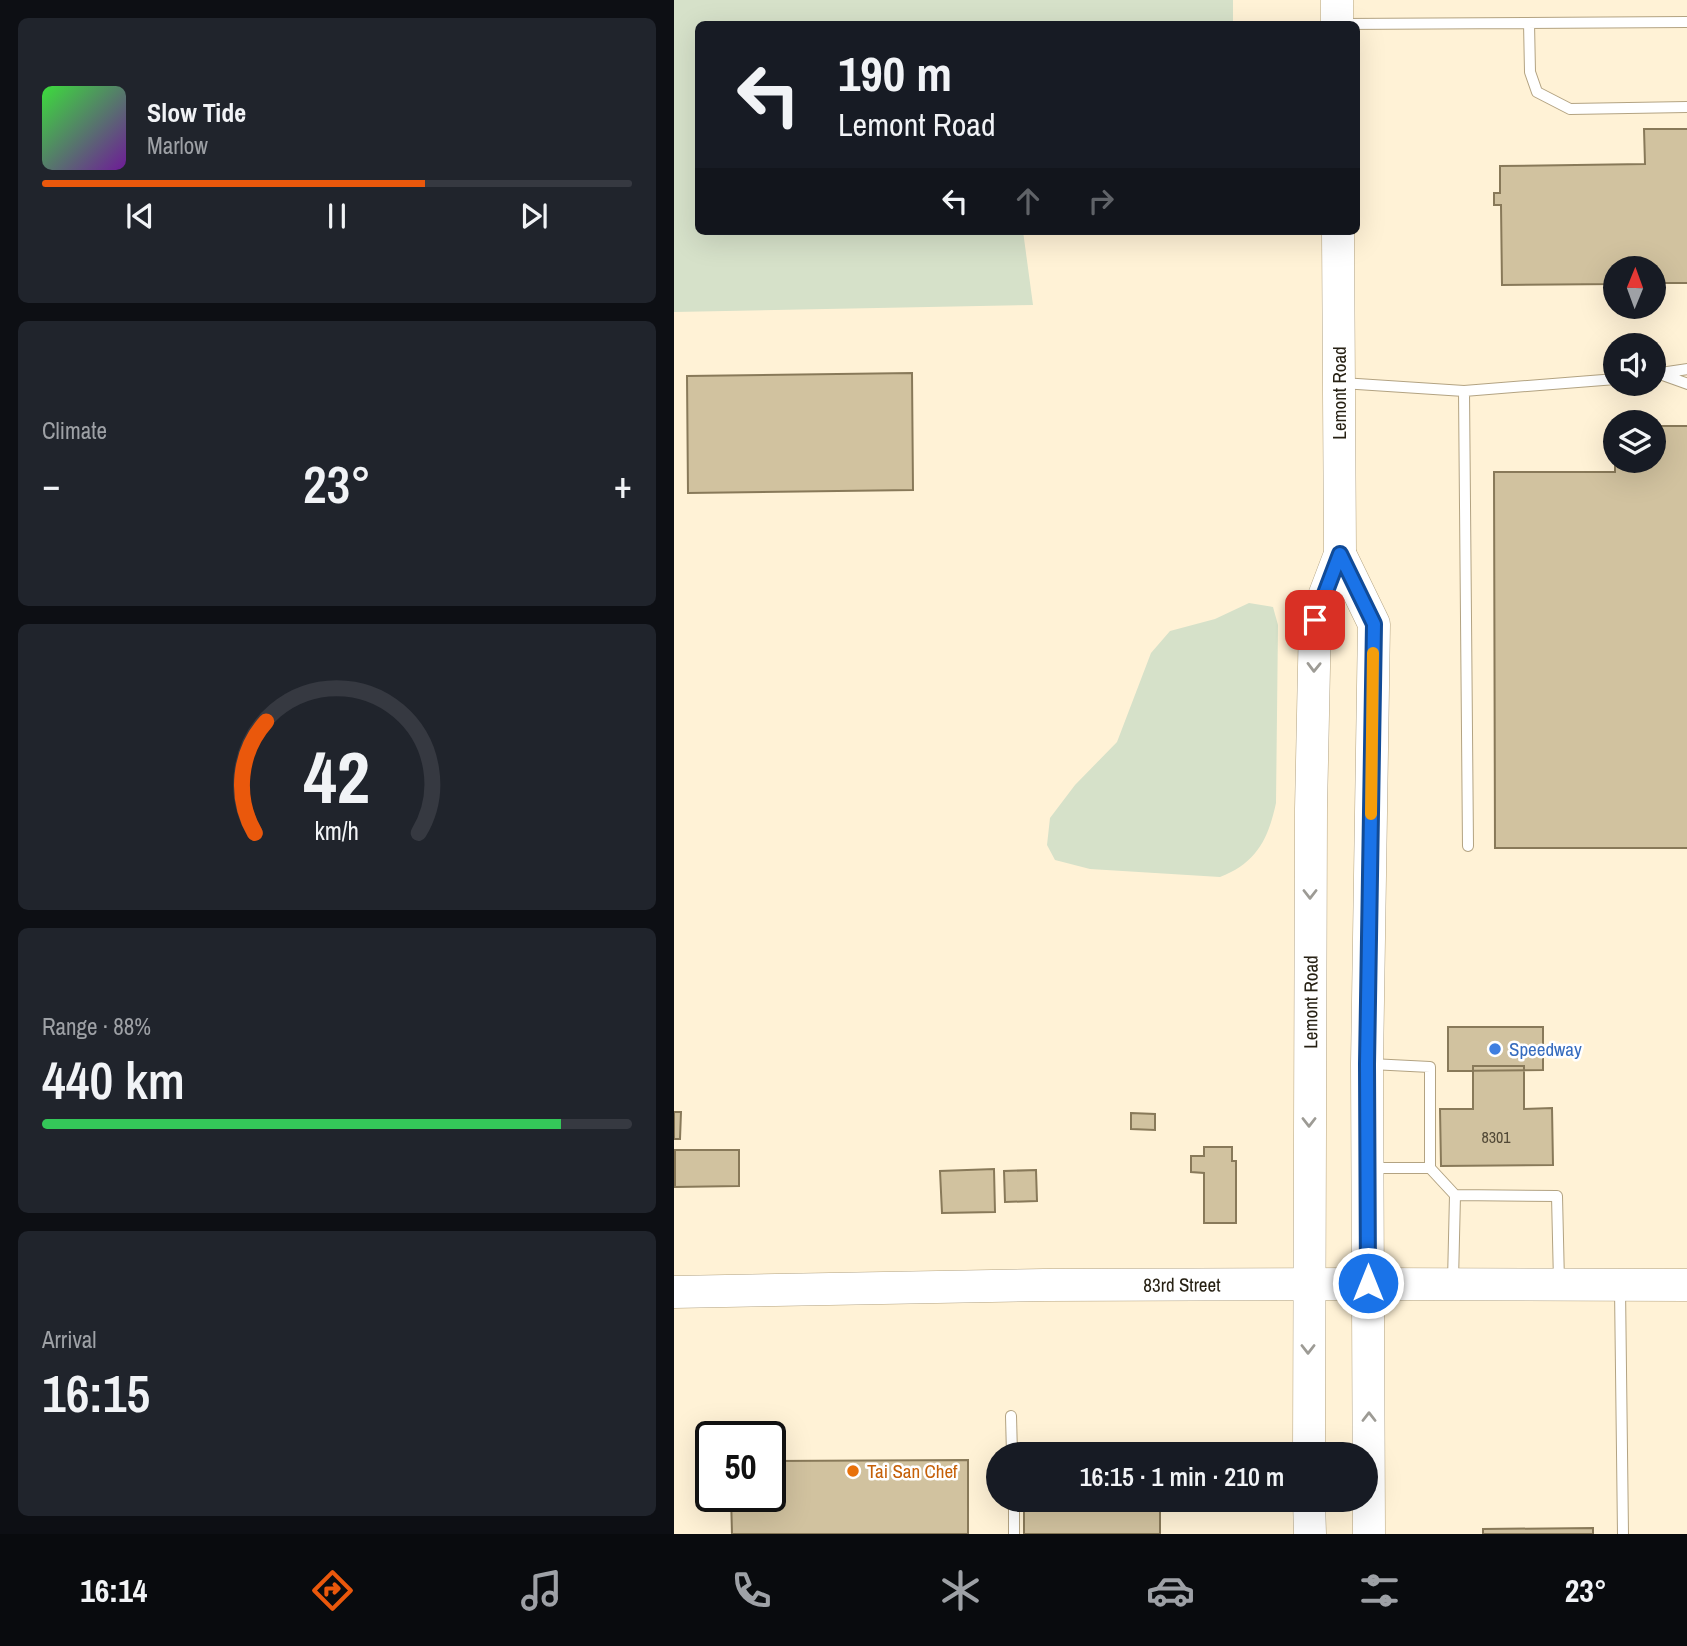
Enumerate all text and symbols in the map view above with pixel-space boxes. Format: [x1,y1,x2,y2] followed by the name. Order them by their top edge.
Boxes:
[838,40,952,106] text: 190 m
[723,49,814,140] icon: left
[147,95,246,130] text: Slow Tide
[838,103,996,146] text: Lemont Road
[147,130,208,161] text: Marlow
[936,182,974,220] icon: left
[1009,182,1047,220] icon: ahead
[1082,182,1120,220] icon: right
[121,197,159,235] icon: previous
[318,197,356,235] icon: pause
[515,197,553,235] icon: next
[1603,256,1666,318] north arrow
[1603,256,1666,473] map controls
[1603,333,1666,396] button: sound
[1326,346,1352,440] street label: Lemont Road
[1603,410,1666,473] button: layers
[42,415,107,446] text: Climate
[303,449,371,519] text: 23°
[42,459,60,510] text: −
[614,459,632,510] text: +
[1285,590,1345,650] pin
[1296,601,1334,639] icon: arrive
[1306,662,1322,673] one-way arrow
[304,728,370,826] text: 42
[315,814,359,848] text: km/h
[1302,889,1318,900] one-way arrow
[1297,955,1324,1049] street label: Lemont Road
[42,1011,151,1042] text: Range · 88%
[1509,1036,1582,1062] place label: Speedway
[1487,1041,1503,1057] marker: Speedway
[42,1045,185,1115] text: 440 km
[1301,1117,1317,1127] one-way arrow
[1481,1126,1511,1148] house number: 8301
[1331,1246,1405,1320] position arrow
[1143,1271,1221,1298] street label: 83rd Street
[42,1324,97,1355] text: Arrival
[1300,1344,1316,1355] one-way arrow
[42,1358,150,1428] text: 16:15
[1362,1411,1377,1422] one-way arrow
[695,1421,786,1512] speed limit sign: 50
[867,1458,958,1484] place label: Tai San Chef
[1080,1459,1284,1494] text: 16:15 · 1 min · 210 m
[845,1463,861,1479] marker: Tai San Chef
[308,1566,357,1615] icon: directions
[517,1566,566,1615] icon: music
[727,1566,776,1615] icon: phone
[936,1566,985,1615] icon: climate
[1146,1566,1195,1615] icon: car
[1355,1566,1404,1615] icon: filters
[80,1569,147,1612] text: 16:14
[1565,1569,1607,1612] text: 23°

